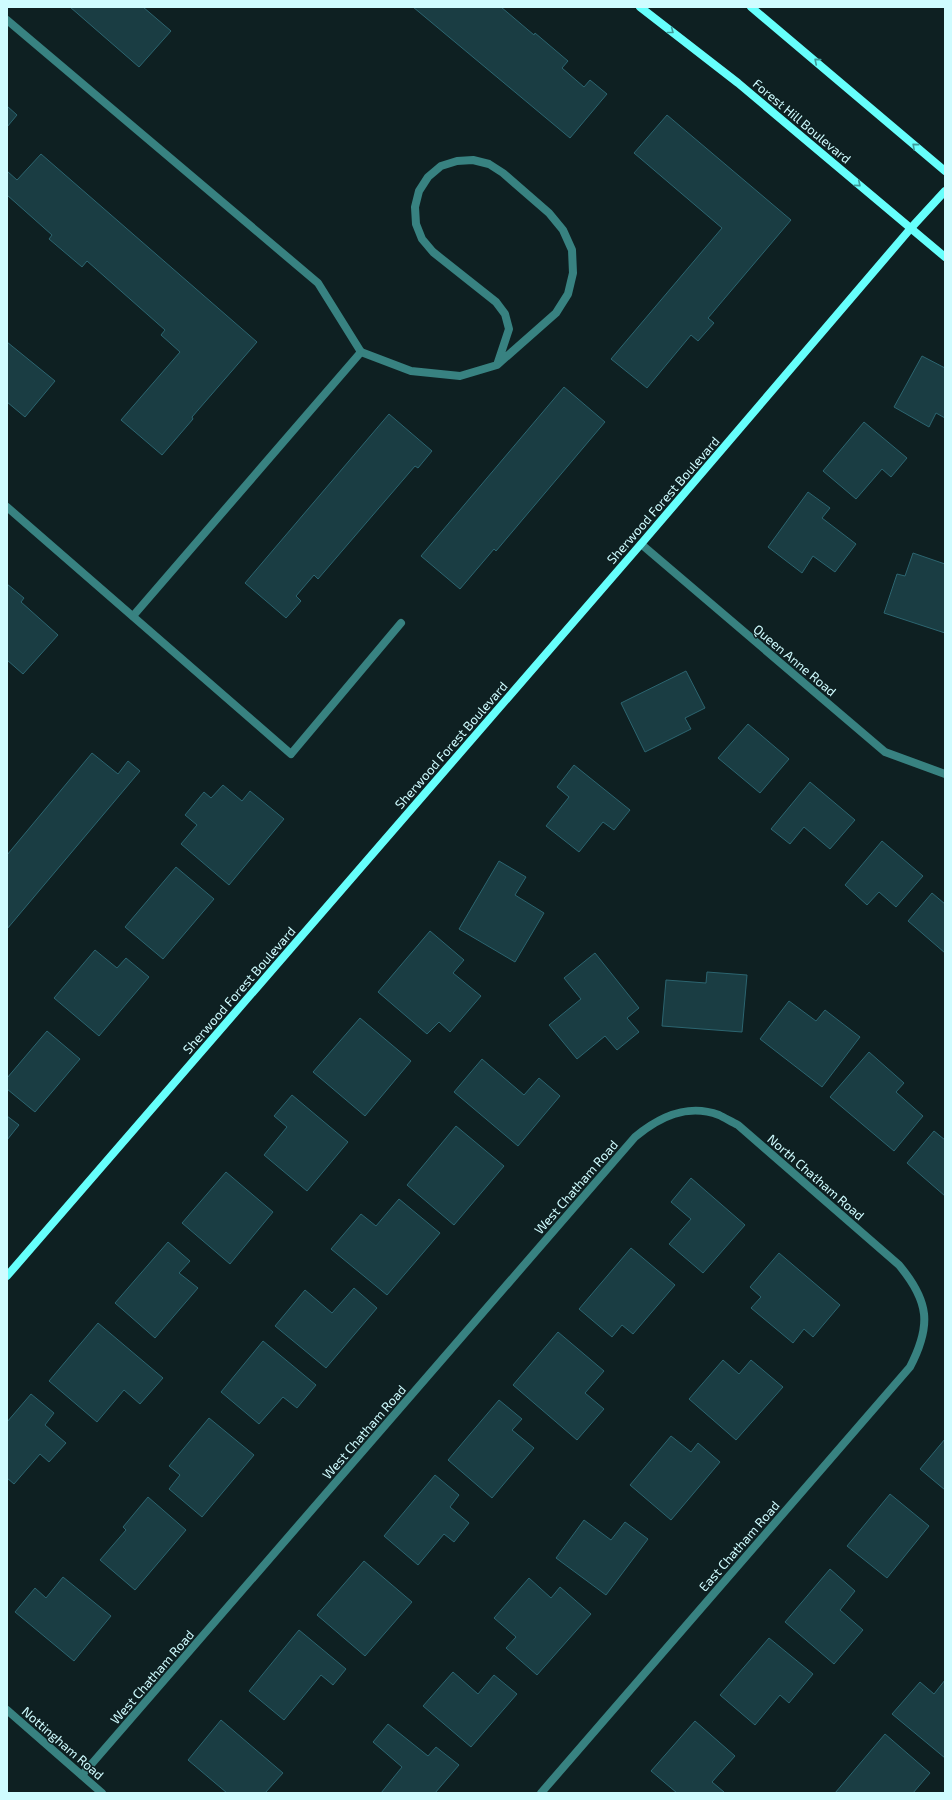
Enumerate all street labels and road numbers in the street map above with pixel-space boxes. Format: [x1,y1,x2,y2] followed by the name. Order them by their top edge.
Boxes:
[750,75,854,167] street label: Forest Hill Boulevard
[603,433,723,567] street label: Sherwood Forest Boulevard
[750,621,840,699] street label: Queen Anne Road
[391,678,511,812] street label: Sherwood Forest Boulevard
[179,923,299,1057] street label: Sherwood Forest Boulevard
[764,1131,868,1223] street label: North Chatham Road
[531,1137,621,1237] street label: West Chatham Road
[319,1382,409,1482] street label: West Chatham Road
[695,1497,783,1595] street label: East Chatham Road
[107,1627,197,1727] street label: West Chatham Road
[19,1703,107,1783] street label: Nottingham Road

